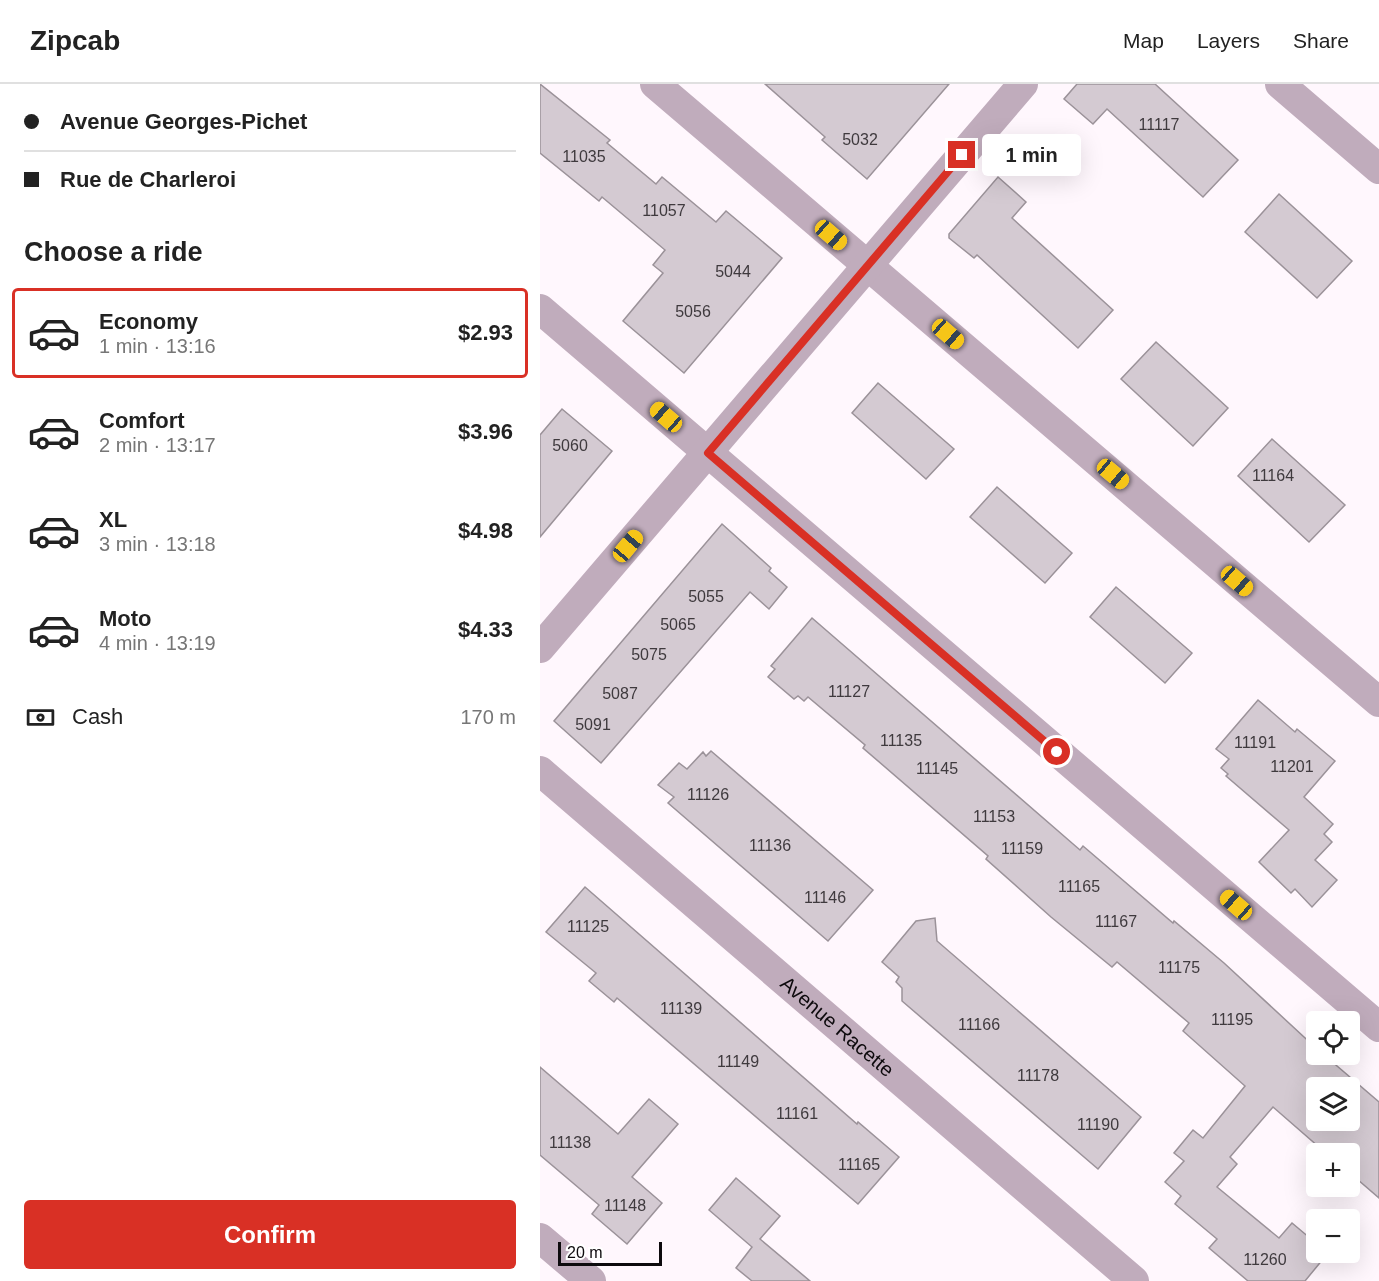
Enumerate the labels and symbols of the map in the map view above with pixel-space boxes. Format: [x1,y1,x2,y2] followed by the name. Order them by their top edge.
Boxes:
[1139,116,1180,133] house number: 11117
[842,131,878,148] house number: 5032
[983,134,1082,176] callout: 1 min
[948,141,975,168] route end
[562,148,606,165] house number: 11035
[642,202,686,219] house number: 11057
[812,216,850,254] car
[715,263,751,280] house number: 5044
[675,303,711,320] house number: 5056
[929,315,967,353] car
[647,398,685,436] car
[552,437,588,454] house number: 5060
[1093,456,1133,492] car
[1252,467,1294,484] house number: 11164
[610,526,646,566] car
[1218,562,1256,600] car
[688,588,724,605] house number: 5055
[660,616,696,633] house number: 5065
[631,646,667,663] house number: 5075
[828,683,870,700] house number: 11127
[602,685,638,702] house number: 5087
[575,716,611,733] house number: 5091
[880,732,922,749] house number: 11135
[1234,734,1276,751] house number: 11191
[1043,738,1070,765] route start
[1270,758,1314,775] house number: 11201
[916,760,958,777] house number: 11145
[687,786,729,803] house number: 11126
[973,808,1015,825] house number: 11153
[749,837,791,854] house number: 11136
[1001,840,1043,857] house number: 11159
[1058,878,1100,895] house number: 11165
[1217,886,1255,924] car
[804,889,846,906] house number: 11146
[1095,913,1137,930] house number: 11167
[567,918,609,935] house number: 11125
[1158,959,1200,976] house number: 11175
[776,972,898,1081] street label: Avenue Racette
[660,1000,702,1017] house number: 11139
[1211,1011,1253,1028] house number: 11195
[958,1016,1000,1033] house number: 11166
[717,1053,759,1070] house number: 11149
[1017,1067,1059,1084] house number: 11178
[776,1105,818,1122] house number: 11161
[1077,1116,1119,1133] house number: 11190
[549,1134,591,1151] house number: 11138
[838,1156,880,1173] house number: 11165
[604,1197,646,1214] house number: 11148
[558,1239,662,1266] scale bar
[1243,1251,1287,1268] house number: 11260

